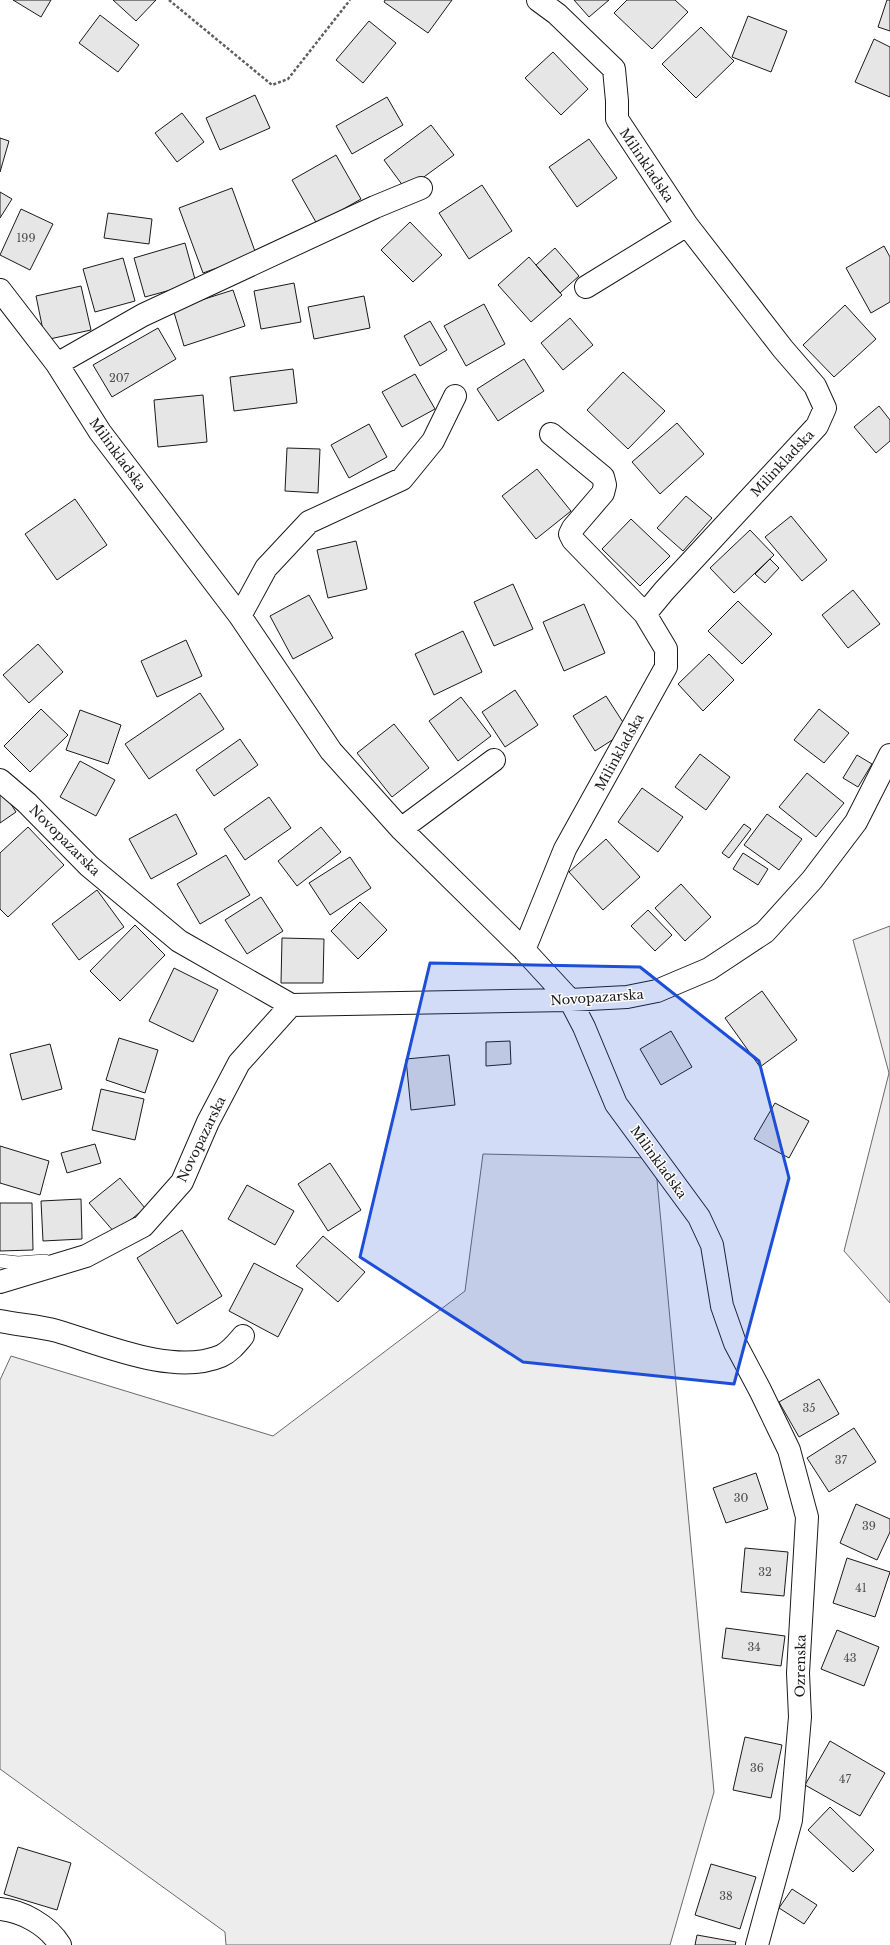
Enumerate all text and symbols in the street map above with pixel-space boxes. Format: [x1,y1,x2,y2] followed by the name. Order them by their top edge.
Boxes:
[616,125,678,206] street label: Milinkladska
[16,231,36,245] house number: 199
[109,371,130,385] house number: 207
[86,415,150,495] street label: Milinkladska
[747,426,818,500] street label: Milinkladska
[591,710,648,794] street label: Milinkladska
[26,801,104,880] street label: Novopazarska
[550,986,645,1009] street label: Novopazarska
[173,1093,230,1185] street label: Novopazarska
[627,1123,691,1203] street label: Milinkladska
[802,1401,816,1415] house number: 35
[835,1453,848,1467] house number: 37
[734,1491,748,1505] house number: 30
[862,1519,876,1533] house number: 39
[758,1565,772,1579] house number: 32
[855,1581,867,1595] house number: 41
[791,1634,810,1698] street label: Ozrenska
[747,1640,761,1654] house number: 34
[843,1651,857,1665] house number: 43
[750,1761,764,1775] house number: 36
[839,1772,851,1786] house number: 47
[719,1889,733,1903] house number: 38

